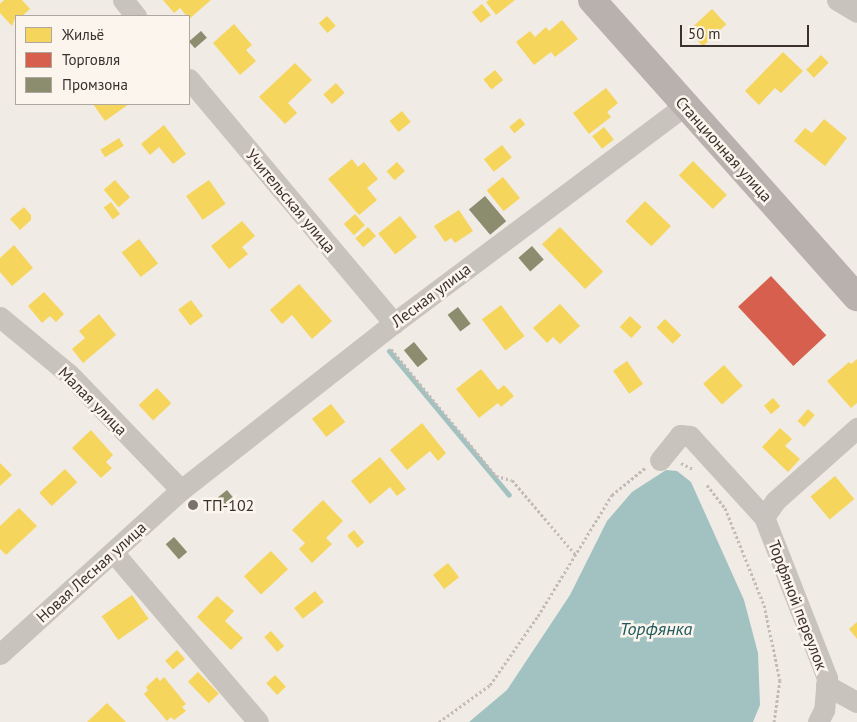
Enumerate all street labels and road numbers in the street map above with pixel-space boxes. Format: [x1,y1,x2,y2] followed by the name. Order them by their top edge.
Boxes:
[672,92,776,206] street label: Станционная улица
[242,145,340,257] street label: Учительская улица
[388,259,474,331] street label: Лесная улица
[55,363,131,439] street label: Малая улица
[32,518,150,626] street label: Новая Лесная улица
[764,537,832,673] street label: Торфяной переулок

